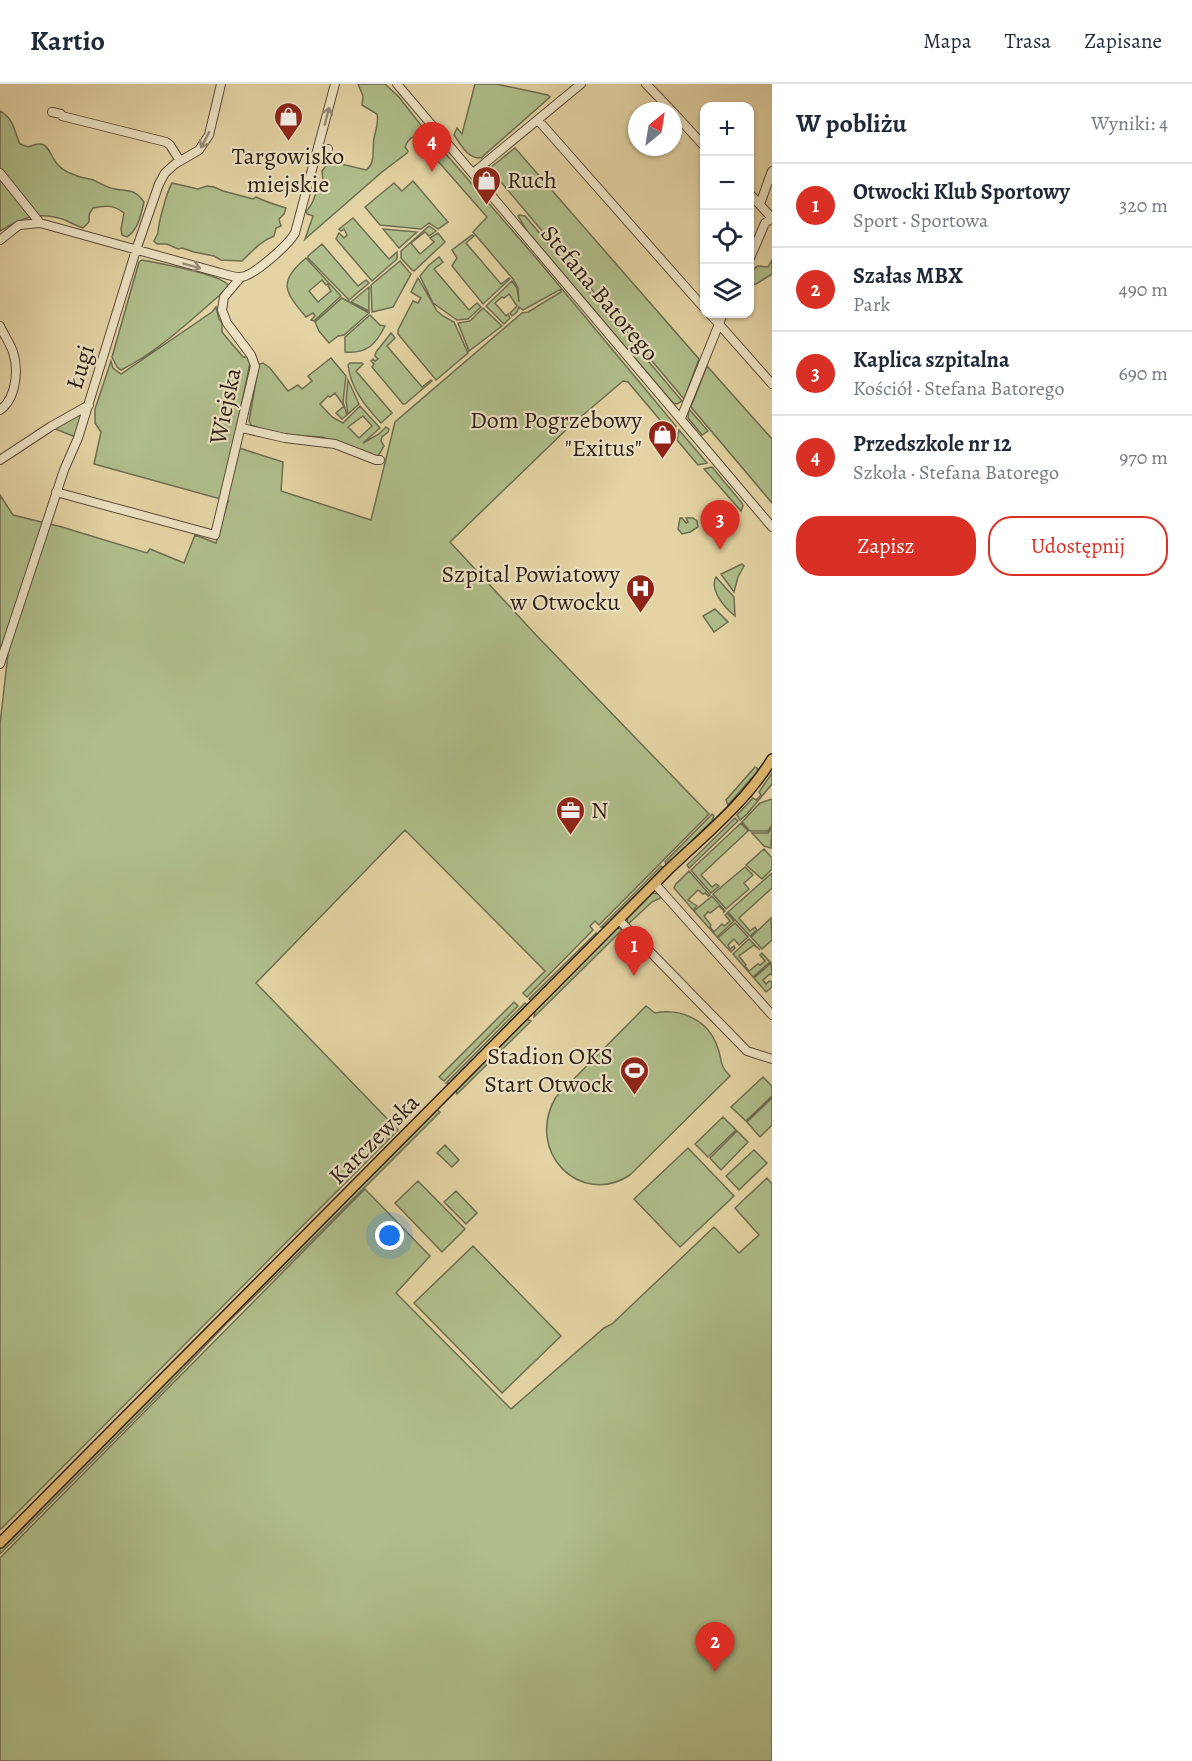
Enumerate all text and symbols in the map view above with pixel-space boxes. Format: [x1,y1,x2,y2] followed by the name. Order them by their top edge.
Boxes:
[30,22,105,60] text: Kartio
[923,27,971,55] text: Mapa
[1004,27,1051,55] text: Trasa
[1084,27,1162,55] text: Zapisane
[272,100,304,142] shop icon: Targowisko miejskie
[628,102,682,156] north arrow
[700,102,754,318] map controls
[700,102,754,156] button: +
[796,106,907,141] text: W pobliżu
[321,107,333,126] one-way arrow
[1091,110,1168,137] text: Wyniki: 4
[412,122,452,172] pin: 4
[199,131,211,148] one-way arrow
[232,140,344,200] place label: Targowisko miejskie
[700,156,754,210] button: −
[470,164,502,206] shop icon: Ruch
[507,164,557,196] place label: Ruch
[853,177,1070,207] text: Otwocki Klub Sportowy
[812,192,819,219] text: 1
[1119,192,1168,219] text: 320 m
[853,207,988,234] text: Sport · Sportowa
[700,210,754,264] button: locate
[534,218,666,368] street label: Stefana Batorego
[183,260,202,272] one-way arrow
[853,261,963,291] text: Szałas MBX
[700,264,754,318] button: layers
[811,276,820,303] text: 2
[1119,276,1168,303] text: 490 m
[853,291,891,318] text: Park
[58,341,102,393] street label: Ługi
[853,345,1010,375] text: Kaplica szpitalna
[811,360,820,387] text: 3
[1118,360,1168,387] text: 690 m
[201,364,249,448] street label: Wiejska
[853,375,1064,402] text: Kościół · Stefana Batorego
[470,404,642,464] place label: Dom Pogrzebowy "Exitus"
[647,418,679,460] shop icon: Dom Pogrzebowy "Exitus"
[853,429,1012,459] text: Przedszkole nr 12
[811,444,820,471] text: 4
[1119,444,1168,471] text: 970 m
[853,459,1059,486] text: Szkoła · Stefana Batorego
[700,500,740,550] pin: 3
[796,516,976,576] button: Zapisz
[988,516,1168,576] button: Udostępnij
[441,558,620,618] place label: Szpital Powiatowy w Otwocku
[625,572,657,614] hospital icon: Szpital Powiatowy w Otwocku
[554,794,586,836] office icon: N
[591,794,608,826] place label: N
[614,926,654,976] pin: 1
[484,1040,613,1100] place label: Stadion OKS Start Otwock
[618,1054,650,1096] sports icon: Stadion OKS Start Otwock
[322,1086,427,1191] street label: Karczewska
[375,1221,404,1250] your location
[696,1622,734,1672] pin: 2

